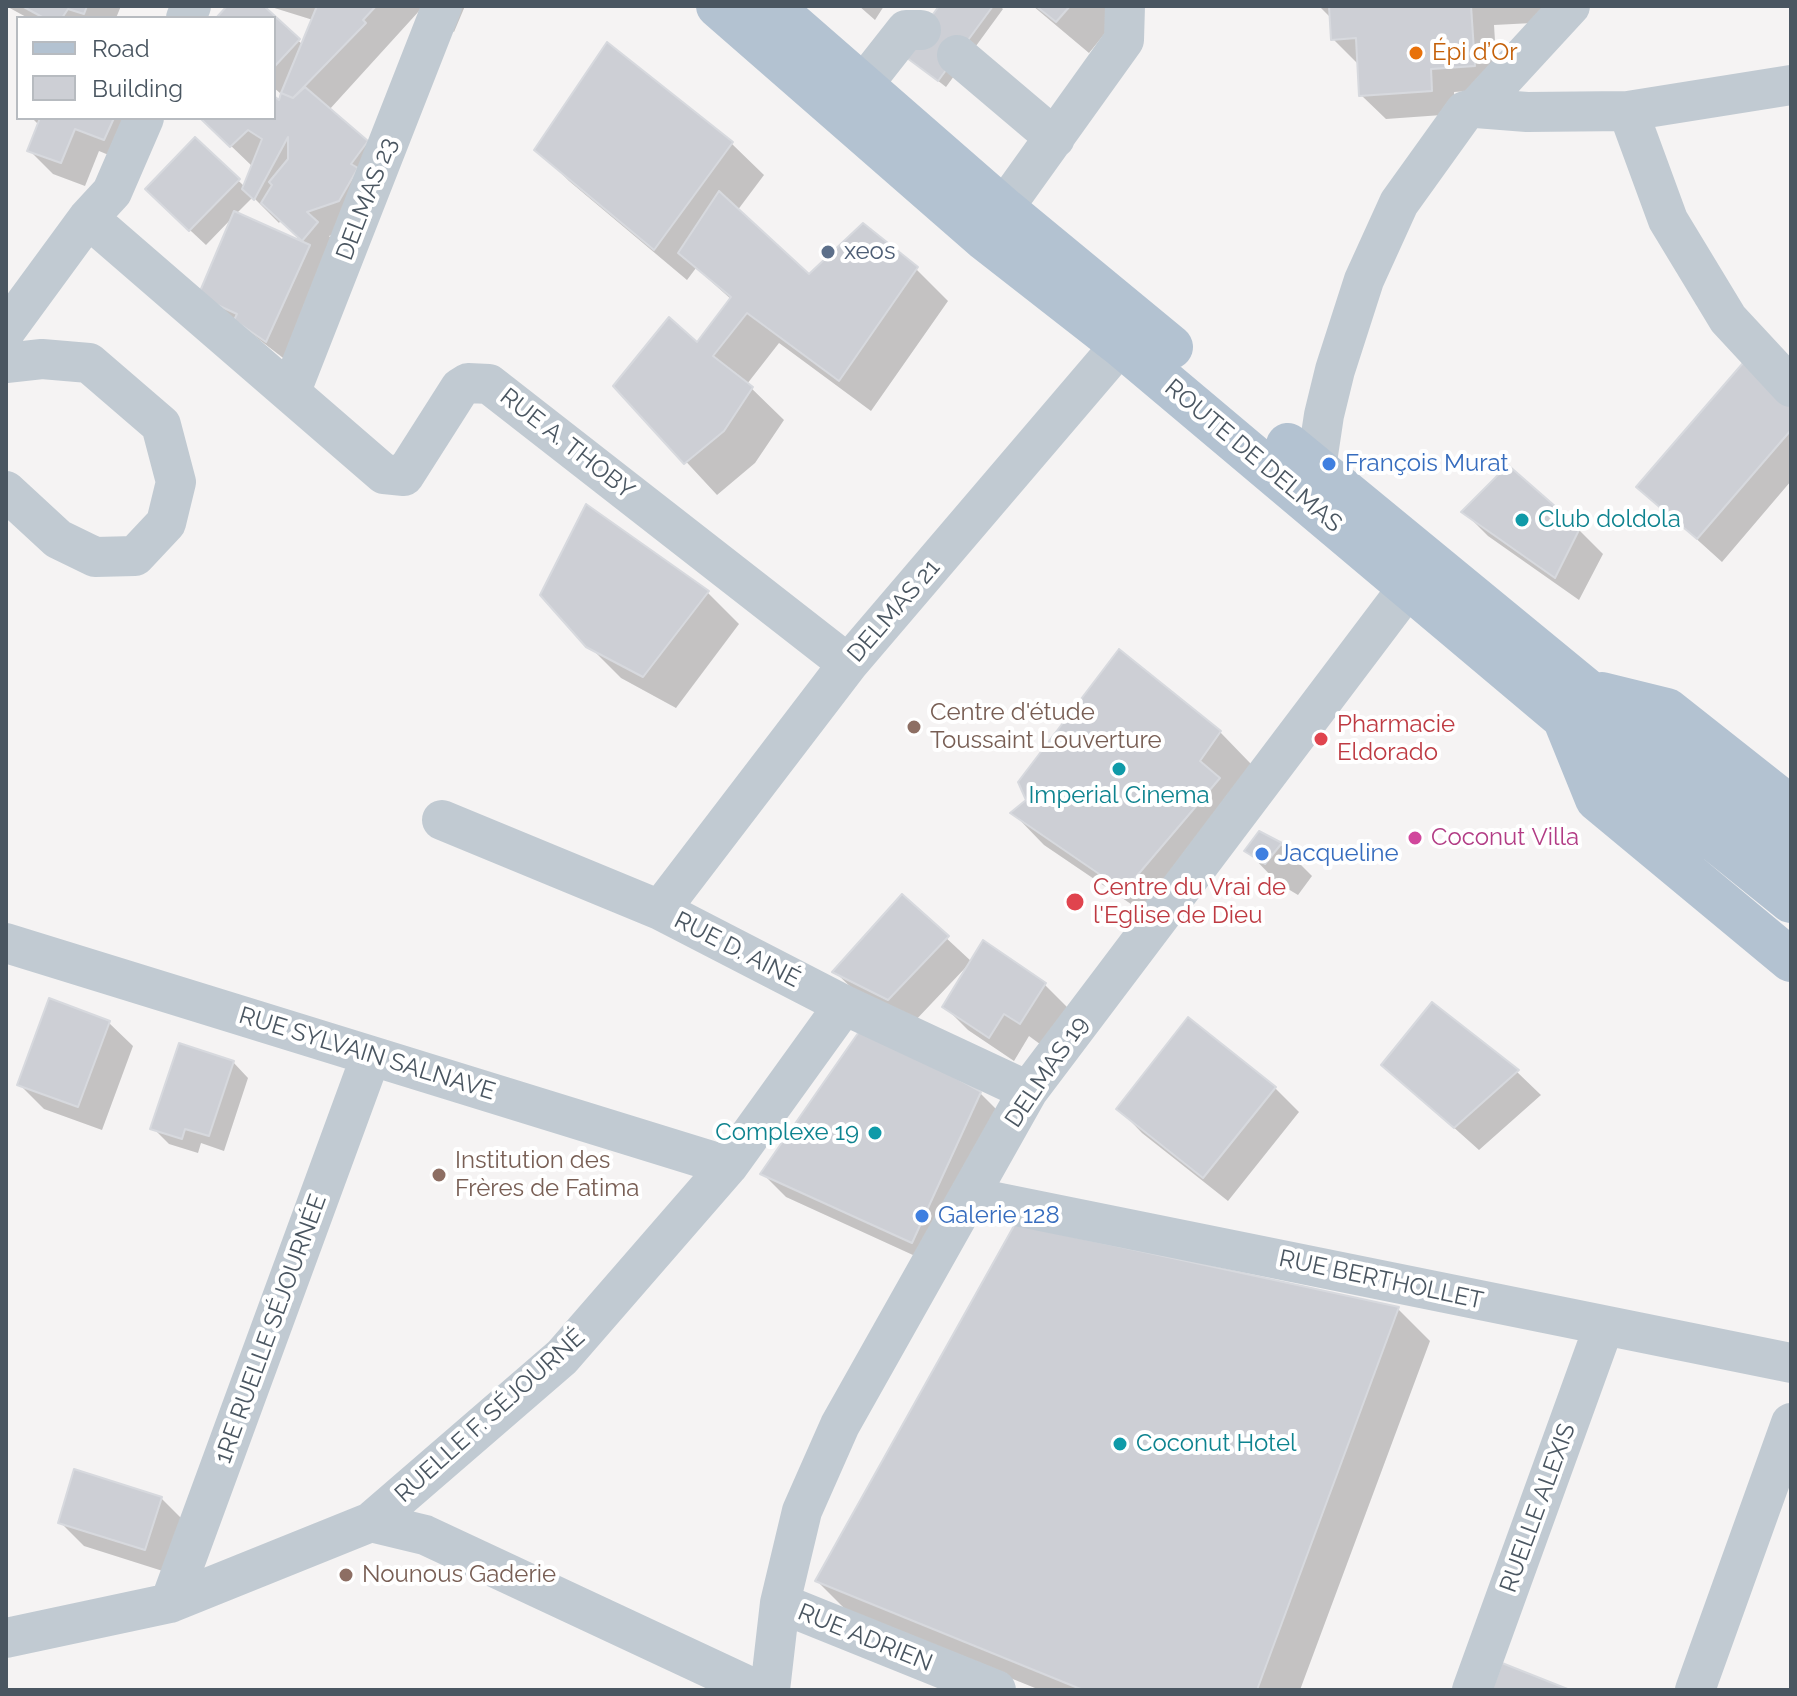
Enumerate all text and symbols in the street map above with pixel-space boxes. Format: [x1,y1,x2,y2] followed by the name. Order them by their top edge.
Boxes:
[16,16,276,120] legend
[92,34,150,63] text: Road
[1432,39,1518,67] place label: Épi d’Or
[1407,44,1425,62] marker: Épi d’Or
[92,74,183,103] text: Building
[330,134,404,264] street label: DELMAS 23
[844,238,895,266] place label: xeos
[819,243,837,261] marker: xeos
[1159,373,1347,539] street label: ROUTE DE DELMAS
[494,383,640,505] street label: RUE A. THOBY
[1345,450,1509,478] place label: François Murat
[1320,455,1338,473] marker: François Murat
[1538,506,1681,534] place label: Club doldola
[1513,511,1531,529] marker: Club doldola
[842,554,946,668] street label: DELMAS 21
[930,699,1162,755] place label: Centre d'étude Toussaint Louverture
[1337,711,1455,767] place label: Pharmacie Eldorado
[905,718,923,736] marker: Centre d'étude Toussaint Louverture
[1312,730,1330,748] marker: Pharmacie Eldorado
[1110,760,1128,778] marker: Imperial Cinema
[1028,782,1210,810] place label: Imperial Cinema
[1431,824,1579,852] place label: Coconut Villa
[1406,829,1424,847] marker: Coconut Villa
[1278,840,1398,868] place label: Jacqueline
[1253,845,1271,863] marker: Jacqueline
[1093,874,1286,930] place label: Centre du Vrai de l'Eglise de Dieu
[1064,891,1086,913] marker: Centre du Vrai de l'Eglise de Dieu
[669,906,805,994] street label: RUE D. AINÉ
[235,1001,499,1107] street label: RUE SYLVAIN SALNAVE
[999,1011,1095,1133] street label: DELMAS 19
[715,1119,859,1147] place label: Complexe 19
[866,1124,884,1142] marker: Complexe 19
[455,1147,639,1203] place label: Institution des Frères de Fatima
[430,1166,448,1184] marker: Institution des Frères de Fatima
[209,1191,333,1467] street label: 1RE RUELLE SÉJOURNÉE
[938,1202,1060,1230] place label: Galerie 128
[913,1207,931,1225] marker: Galerie 128
[1276,1244,1486,1316] street label: RUE BERTHOLLET
[389,1323,591,1509] street label: RUELLE F. SÉJOURNÉ
[1494,1420,1582,1596] street label: RUELLE ALEXIS
[1136,1430,1297,1458] place label: Coconut Hotel
[1111,1435,1129,1453] marker: Coconut Hotel
[362,1561,556,1589] place label: Nounous Gaderie
[337,1566,355,1584] marker: Nounous Gaderie
[793,1598,937,1678] street label: RUE ADRIEN

